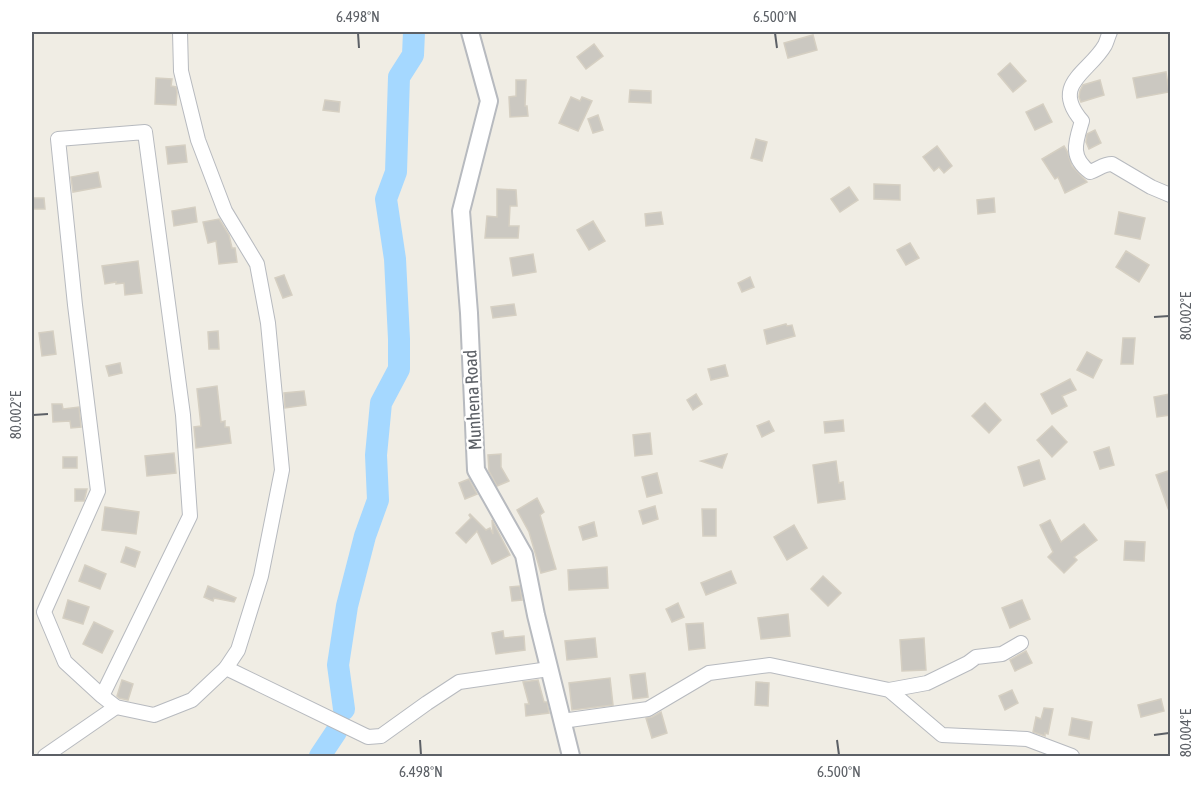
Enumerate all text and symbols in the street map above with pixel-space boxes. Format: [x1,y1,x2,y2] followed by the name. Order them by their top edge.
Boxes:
[336,8,380,25] text: 6.498°N
[753,8,797,25] text: 6.500°N
[1177,291,1194,340] text: 80.002°E
[459,349,486,451] street label: Munhena Road
[7,390,24,439] text: 80.002°E
[1177,708,1194,757] text: 80.004°E
[399,763,443,780] text: 6.498°N
[817,763,861,780] text: 6.500°N

